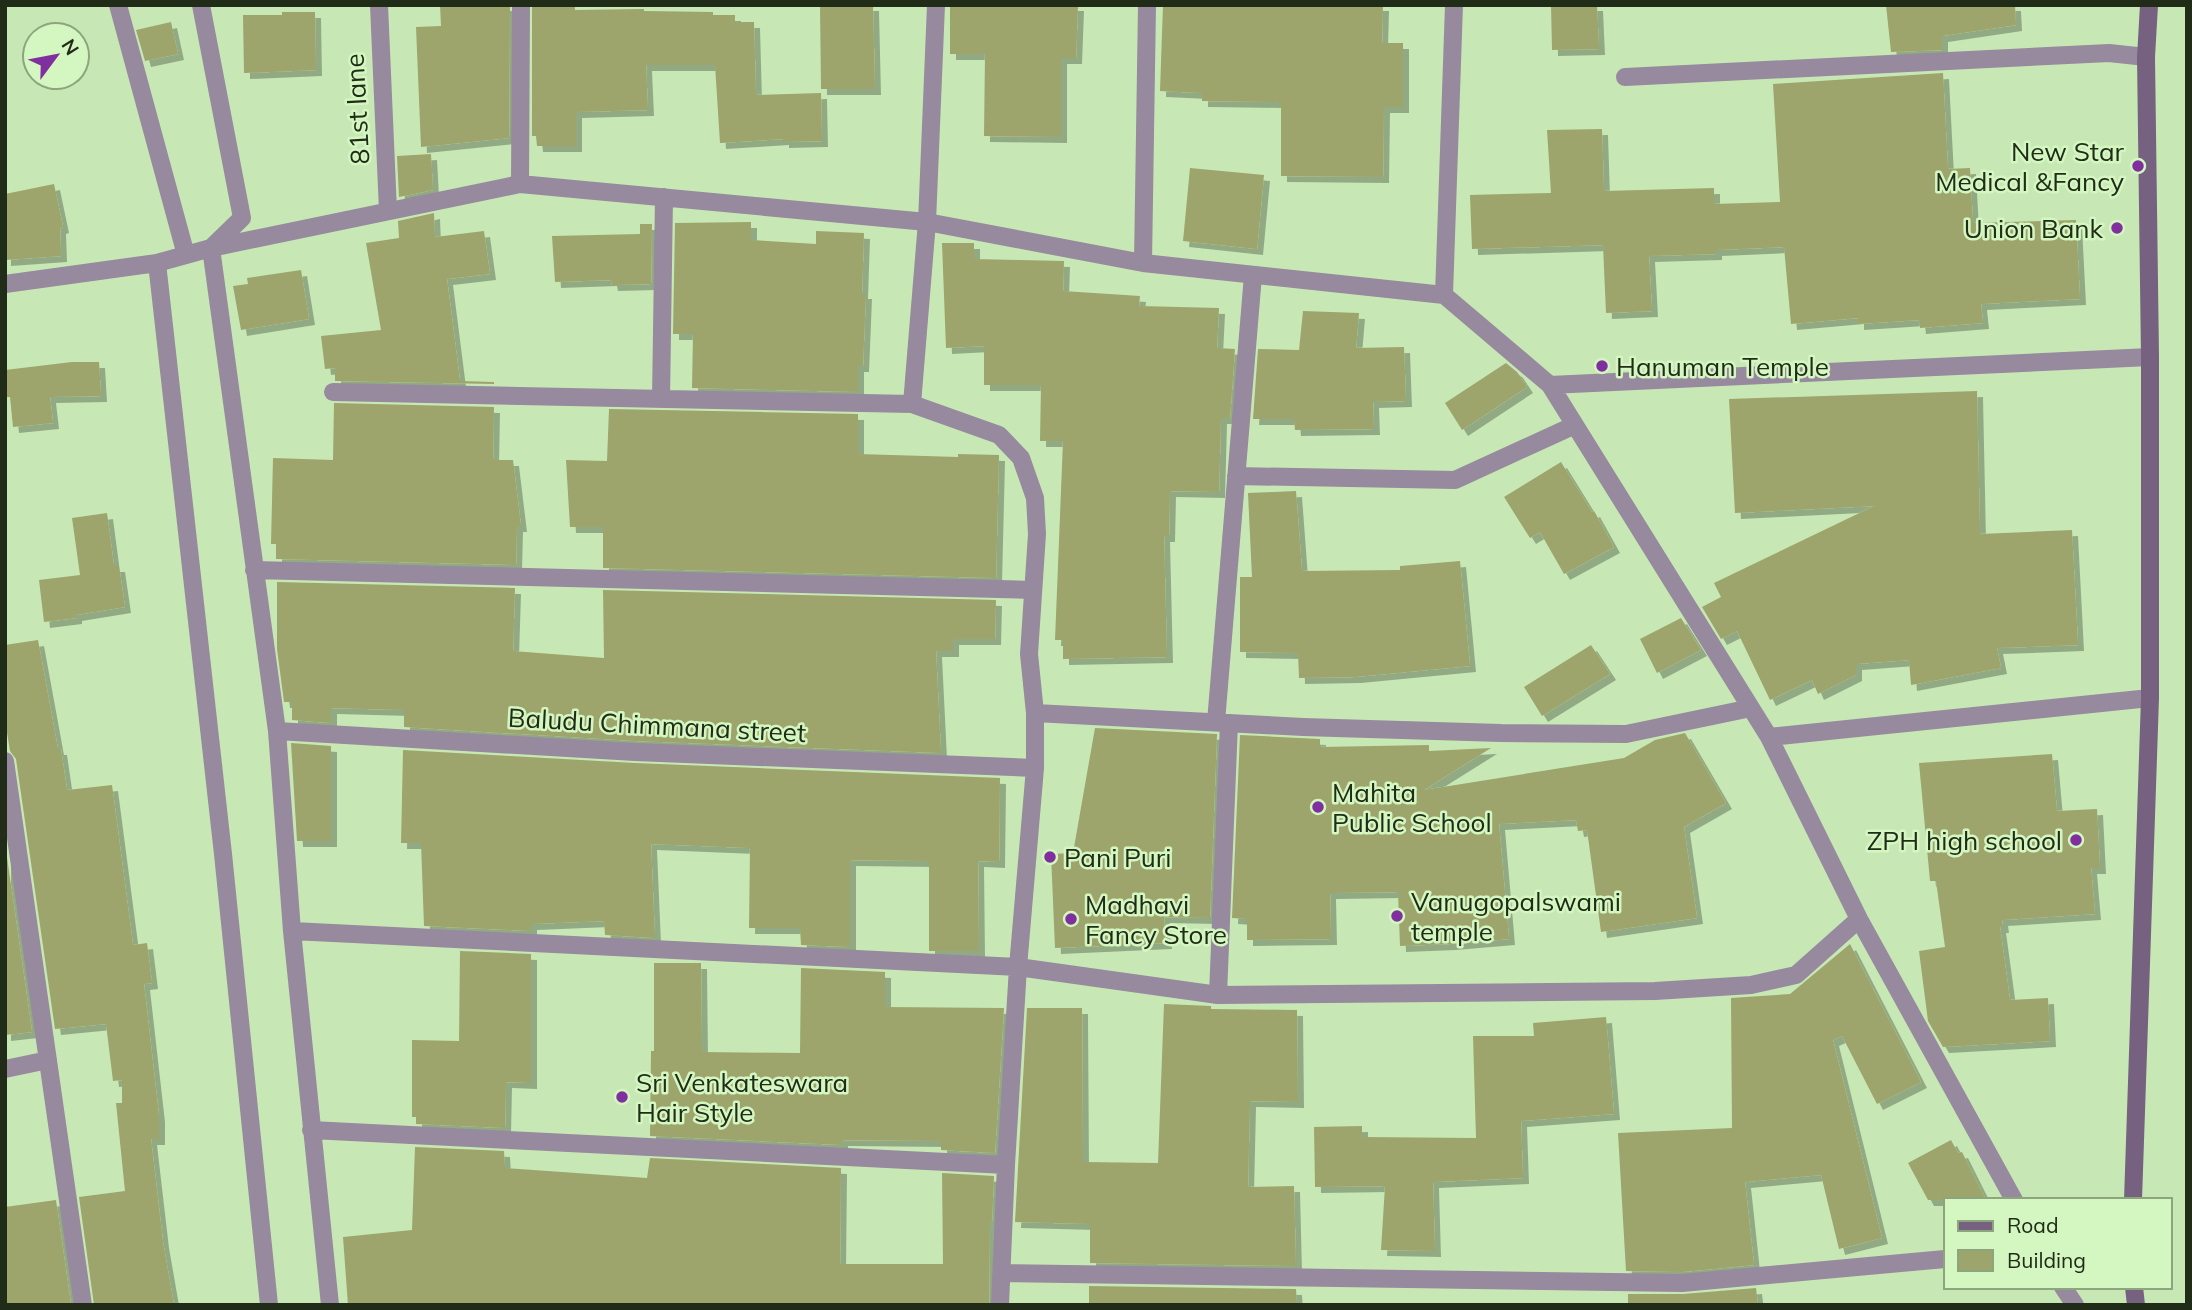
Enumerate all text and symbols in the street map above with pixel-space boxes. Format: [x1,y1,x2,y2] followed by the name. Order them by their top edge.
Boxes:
[21,21,91,91] north arrow
[56,35,84,59] text: N
[338,53,376,165] street label: 81st lane
[1935,135,2125,198] place label: New Star Medical &Fancy
[2130,158,2146,174] marker: New Star Medical &Fancy
[1964,212,2104,245] place label: Union Bank
[2109,220,2125,236] marker: Union Bank
[1616,350,1829,383] place label: Hanuman Temple
[1594,358,1610,374] marker: Hanuman Temple
[507,701,807,749] street label: Baludu Chimmana street
[1332,776,1492,839] place label: Mahita Public School
[1310,799,1326,815] marker: Mahita Public School
[1867,824,2062,857] place label: ZPH high school
[2068,832,2084,848] marker: ZPH high school
[1064,841,1172,874] place label: Pani Puri
[1042,849,1058,865] marker: Pani Puri
[1411,885,1621,948] place label: Vanugopalswami temple
[1085,888,1227,951] place label: Madhavi Fancy Store
[1389,908,1405,924] marker: Vanugopalswami temple
[1063,911,1079,927] marker: Madhavi Fancy Store
[636,1066,848,1129] place label: Sri Venkateswara Hair Style
[614,1089,630,1105] marker: Sri Venkateswara Hair Style
[1944,1198,2171,1289] legend
[2007,1212,2058,1238] text: Road
[2007,1247,2086,1273] text: Building

